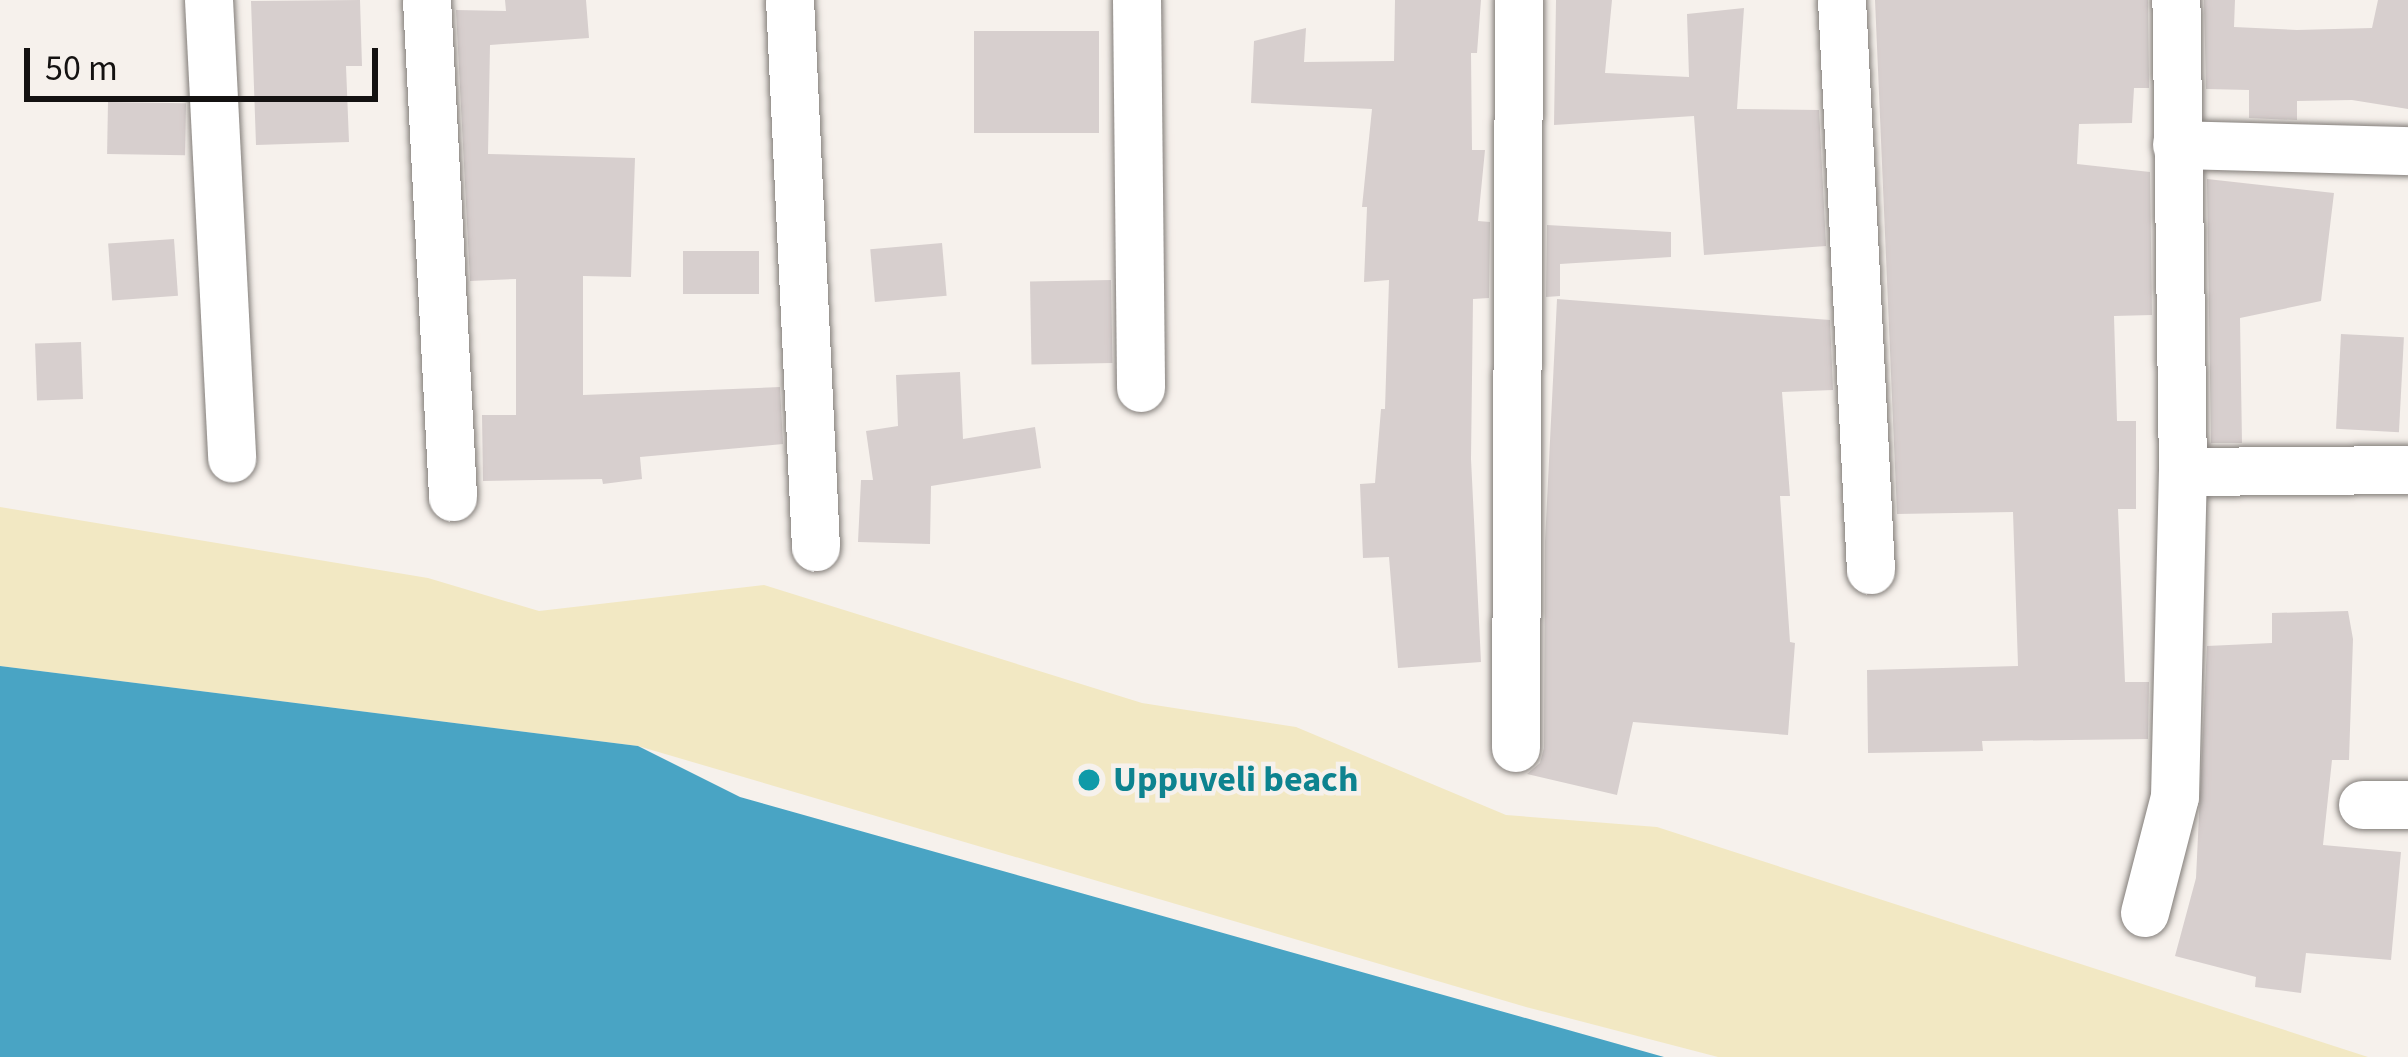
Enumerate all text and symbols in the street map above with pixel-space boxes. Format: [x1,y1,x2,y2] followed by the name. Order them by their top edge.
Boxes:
[30,24,384,98] scale bar
[45,43,118,94] text: 50 m
[1113,758,1359,802] place label: Uppuveli beach
[1076,767,1102,793] marker: Uppuveli beach

